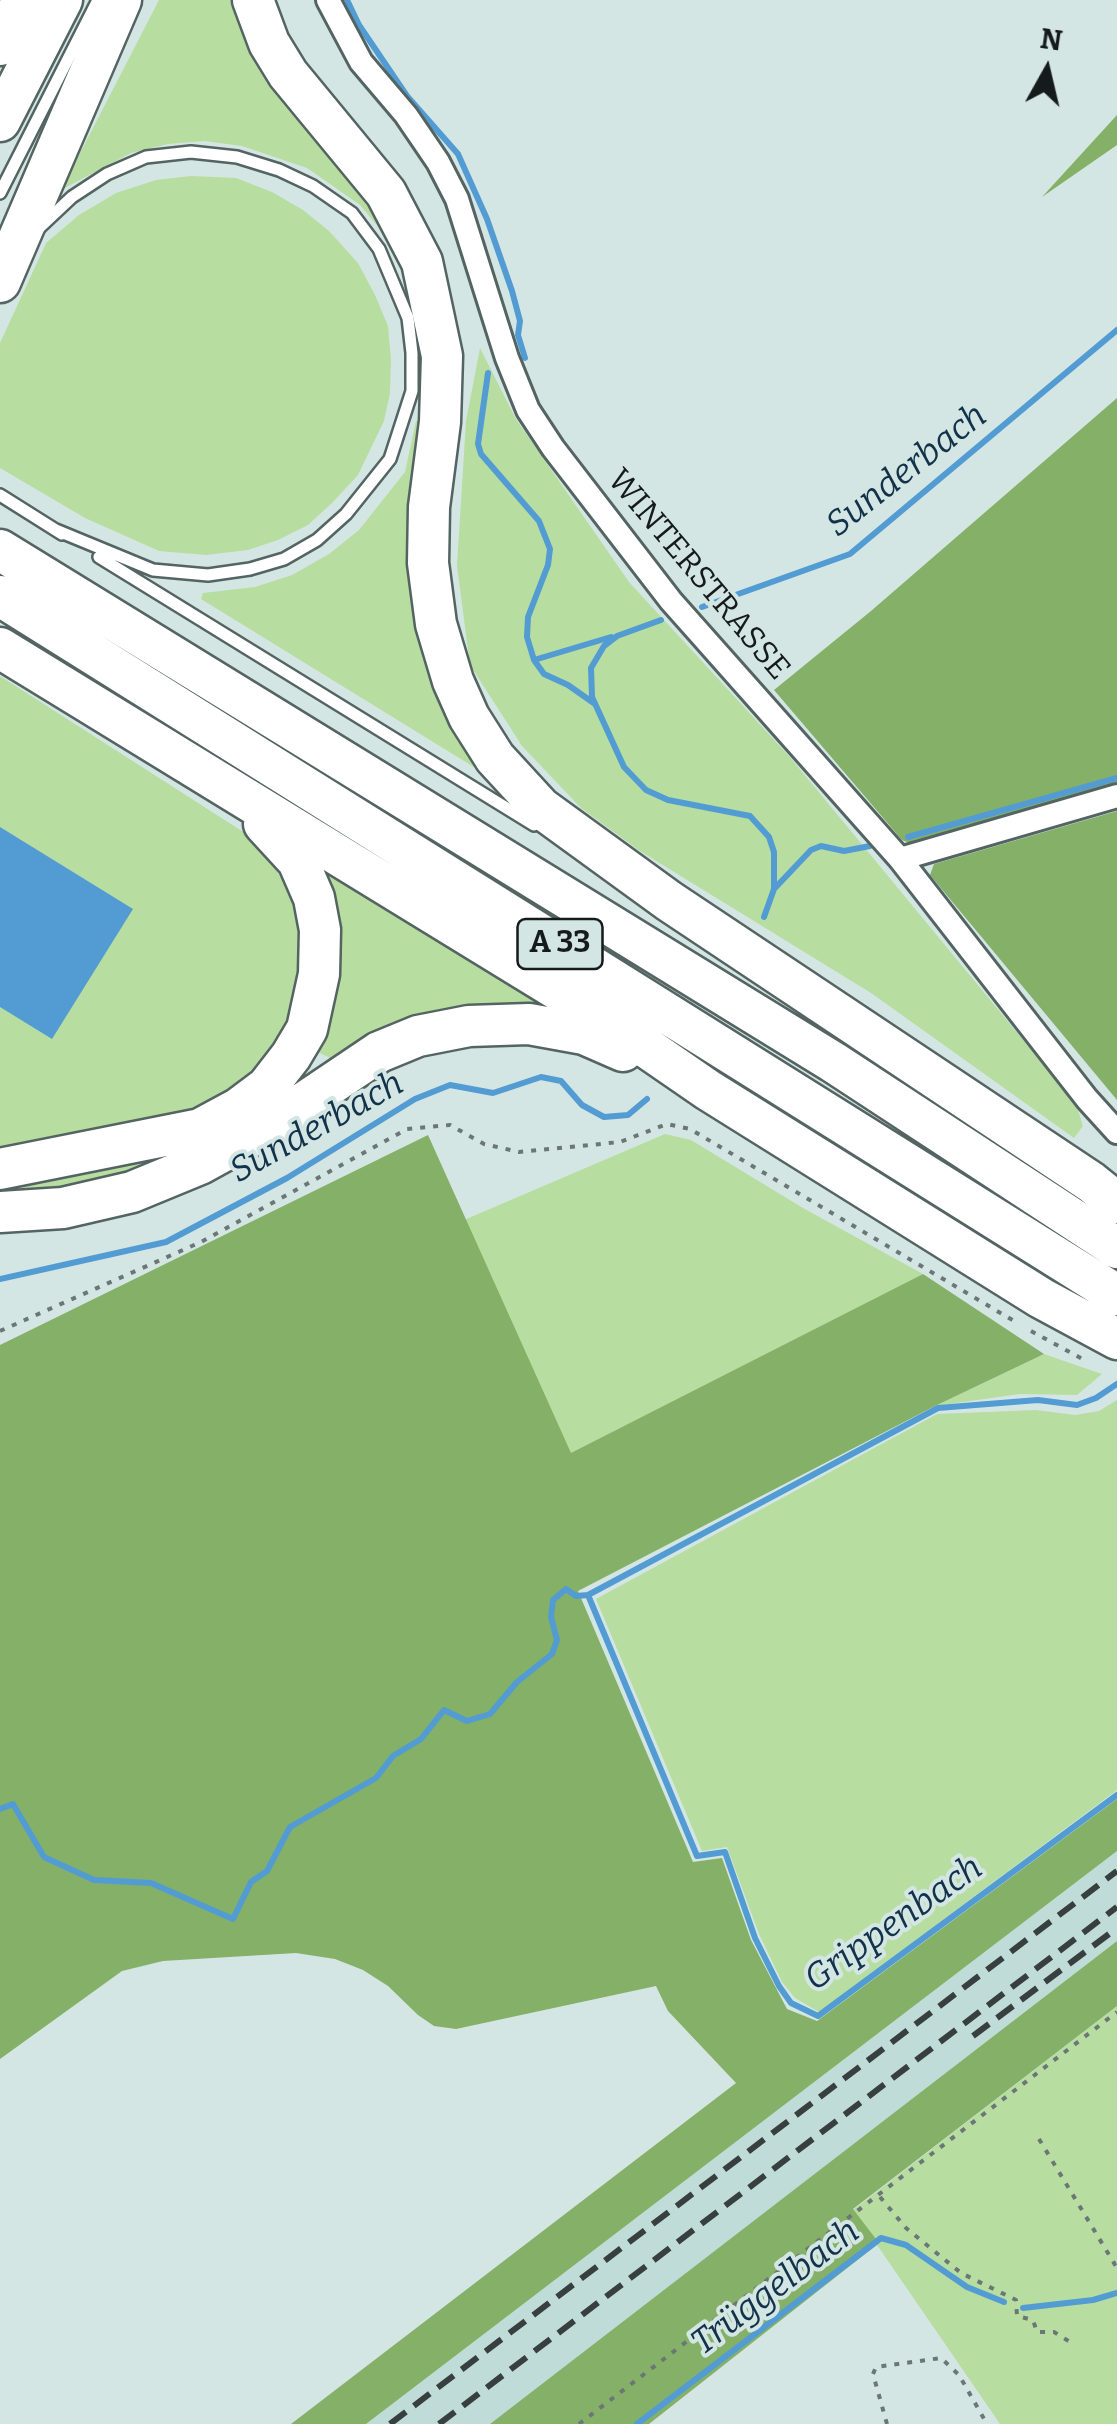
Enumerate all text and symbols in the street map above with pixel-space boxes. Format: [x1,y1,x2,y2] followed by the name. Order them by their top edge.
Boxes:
[997,20,1097,120] north arrow
[1038,22,1064,58] text: N
[819,395,995,547] water label: Sunderbach
[599,462,797,688] street label: WINTERSTRASSE
[518,919,602,969] road number: A 33
[223,1063,411,1193] water label: Sunderbach
[797,1847,991,2001] water label: Grippenbach
[684,2211,868,2365] water label: Trüggelbach

